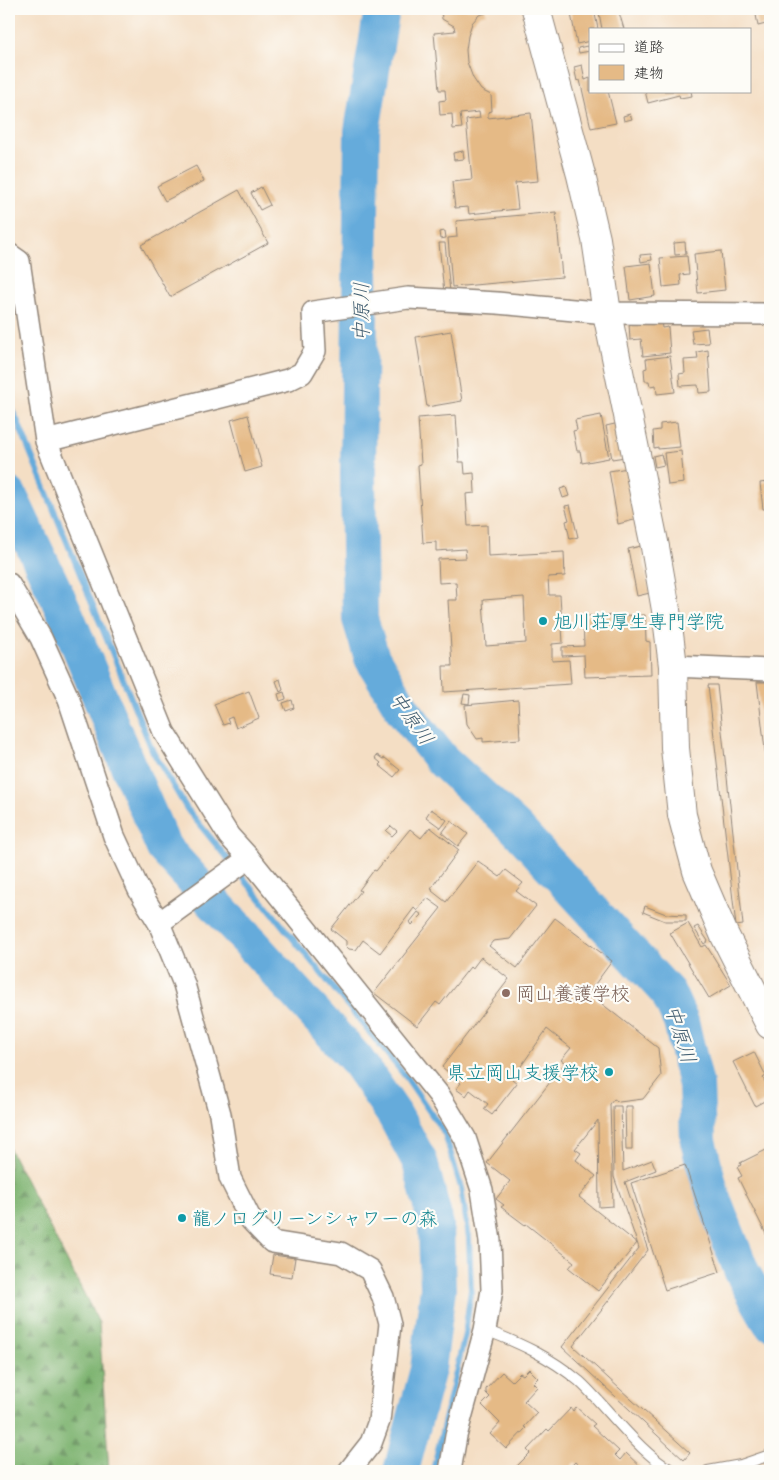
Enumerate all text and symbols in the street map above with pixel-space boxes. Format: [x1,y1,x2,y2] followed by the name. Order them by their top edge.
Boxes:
[589,28,752,92] legend
[634,36,664,57] text: 道路
[634,62,664,83] text: 建物
[347,282,374,342] water label: 中原川
[553,608,724,634] place label: 旭川荘厚生専門学院
[537,615,549,627] marker: 旭川荘厚生専門学院
[384,685,441,750] water label: 中原川
[516,980,630,1006] place label: 岡山養護学校
[500,987,512,999] marker: 岡山養護学校
[660,1001,703,1066] water label: 中原川
[447,1059,599,1085] place label: 県立岡山支援学校
[603,1066,615,1078] marker: 県立岡山支援学校
[192,1205,438,1231] place label: 龍ノ口グリーンシャワーの森
[176,1212,188,1224] marker: 龍ノ口グリーンシャワーの森

